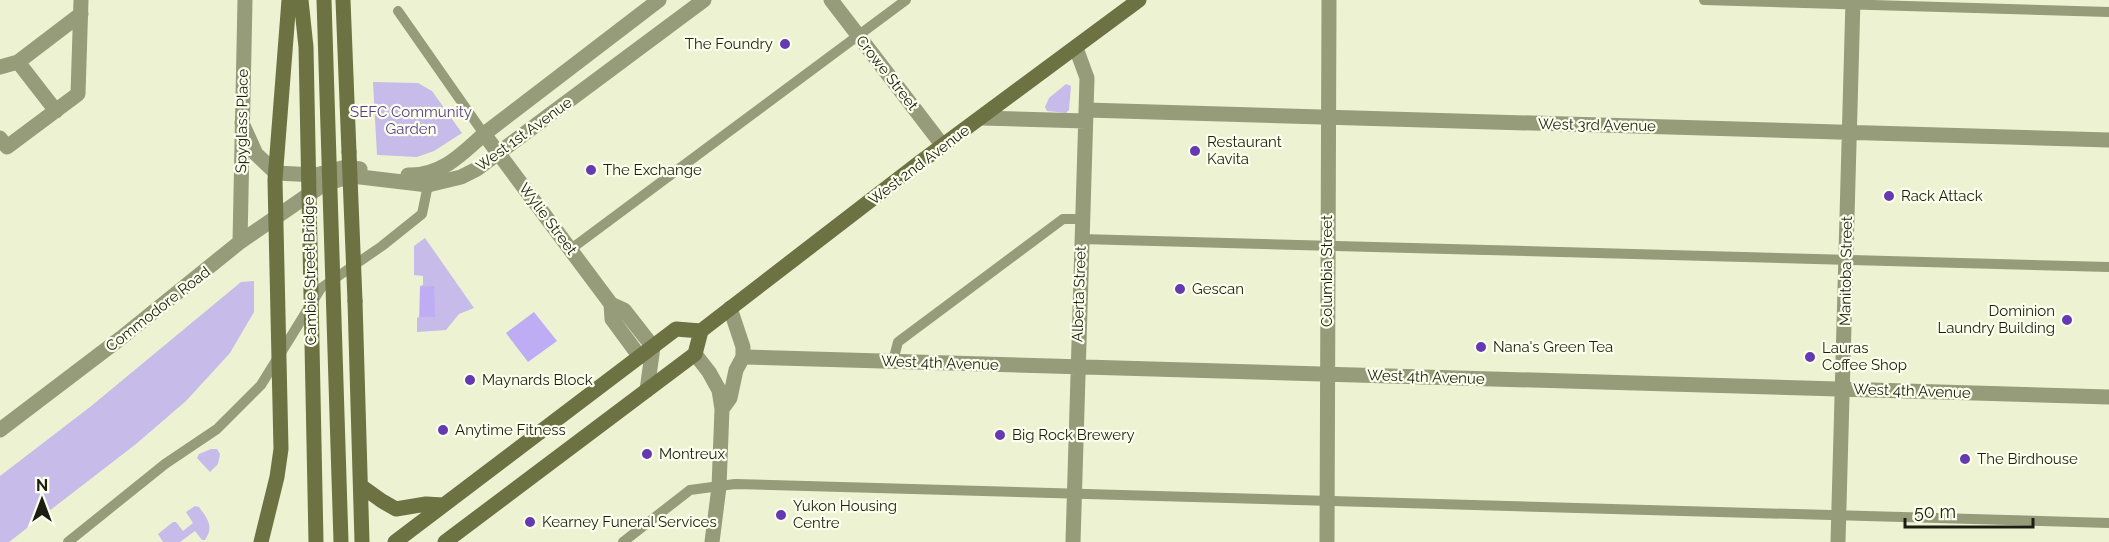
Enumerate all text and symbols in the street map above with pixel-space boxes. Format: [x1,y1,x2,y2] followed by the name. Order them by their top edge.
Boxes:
[852,32,922,114] street label: Crowe Street
[685,35,773,53] place label: The Foundry
[778,37,792,51] marker: The Foundry
[232,68,252,173] street label: Spyglass Place
[472,93,576,175] street label: West 1st Avenue
[350,103,472,138] park label: SEFC Community Garden
[1538,115,1656,135] street label: West 3rd Avenue
[865,121,973,209] street label: West 2nd Avenue
[1207,133,1282,168] place label: Restaurant Kavita
[1188,144,1202,158] marker: Restaurant Kavita
[603,161,702,179] place label: The Exchange
[584,163,598,177] marker: The Exchange
[515,180,581,258] street label: Wylie Street
[1901,187,1983,205] place label: Rack Attack
[1882,189,1896,203] marker: Rack Attack
[300,196,320,346] street label: Cambie Street Bridge
[1318,215,1336,327] street label: Columbia Street
[1836,216,1856,326] street label: Manitoba Street
[1068,246,1090,342] street label: Alberta Street
[102,263,214,355] street label: Commodore Road
[1192,280,1244,298] place label: Gescan
[1173,282,1187,296] marker: Gescan
[1937,302,2055,337] place label: Dominion Laundry Building
[2060,313,2074,327] marker: Dominion Laundry Building
[1493,338,1613,356] place label: Nana's Green Tea
[1822,339,1907,374] place label: Lauras Coffee Shop
[1474,340,1488,354] marker: Nana's Green Tea
[1803,350,1817,364] marker: Lauras Coffee Shop
[881,352,999,374] street label: West 4th Avenue
[1367,366,1485,388] street label: West 4th Avenue
[482,371,593,389] place label: Maynards Block
[463,373,477,387] marker: Maynards Block
[1853,380,1971,402] street label: West 4th Avenue
[455,421,566,439] place label: Anytime Fitness
[436,423,450,437] marker: Anytime Fitness
[1012,426,1135,444] place label: Big Rock Brewery
[993,428,1007,442] marker: Big Rock Brewery
[659,445,725,463] place label: Montreux
[640,447,654,461] marker: Montreux
[1977,450,2078,468] place label: The Birdhouse
[1958,452,1972,466] marker: The Birdhouse
[12,470,72,530] north arrow
[36,476,48,495] text: N
[1905,491,2032,529] scale bar
[793,497,897,532] place label: Yukon Housing Centre
[1914,501,1956,522] text: 50 m
[774,508,788,522] marker: Yukon Housing Centre
[542,513,717,531] place label: Kearney Funeral Services
[523,515,537,529] marker: Kearney Funeral Services

